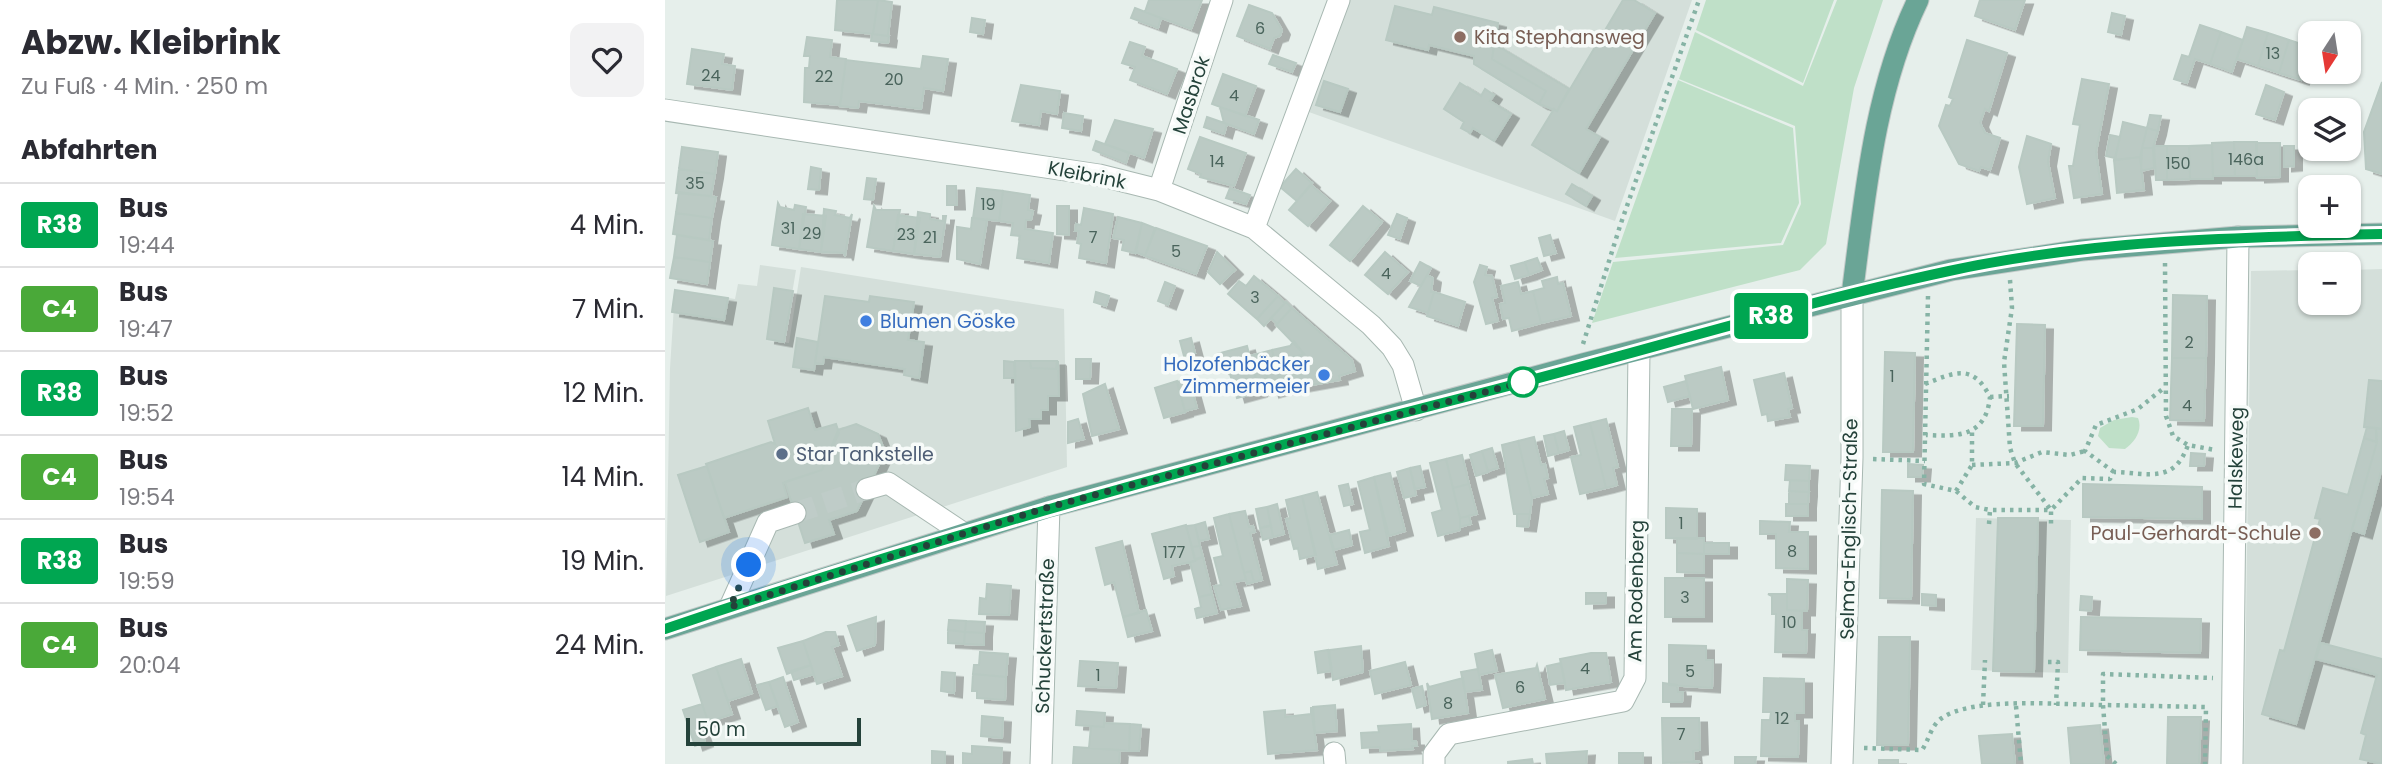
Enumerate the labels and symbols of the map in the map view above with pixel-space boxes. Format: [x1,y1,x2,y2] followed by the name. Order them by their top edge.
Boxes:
[1255,17,1265,40] house number: 6
[2298,21,2361,84] north arrow
[1474,24,1645,51] place label: Kita Stephansweg
[1452,29,1468,45] marker: Kita Stephansweg
[2266,42,2280,65] house number: 13
[1166,52,1216,138] street label: Masbrok
[701,64,721,87] house number: 24
[815,65,833,88] house number: 22
[884,68,904,91] house number: 20
[1229,84,1239,107] house number: 4
[2228,148,2264,171] house number: 146a
[1209,150,1225,173] house number: 14
[2165,152,2191,175] house number: 150
[1046,154,1129,196] street label: Kleibrink
[685,172,705,195] house number: 35
[980,193,996,216] house number: 19
[781,217,795,240] house number: 31
[802,222,822,245] house number: 29
[897,223,915,246] house number: 23
[923,226,937,249] house number: 21
[1089,226,1098,249] house number: 7
[1171,240,1181,263] house number: 5
[1381,262,1391,285] house number: 4
[1250,286,1260,309] house number: 3
[1731,293,1811,339] line badge: R38
[880,308,1016,335] place label: Blumen Göske
[858,313,874,329] marker: Blumen Göske
[2184,331,2194,354] house number: 2
[1163,351,1310,400] place label: Holzofenbäcker Zimmermeier
[1889,365,1895,388] house number: 1
[1316,367,1332,383] marker: Holzofenbäcker Zimmermeier
[1508,367,1538,397] unlabelled marker
[2182,394,2192,417] house number: 4
[2222,407,2250,509] street label: Halskeweg
[1834,418,1864,640] street label: Selma-Englisch-Straße
[796,441,934,468] place label: Star Tankstelle
[774,446,790,462] marker: Star Tankstelle
[1678,512,1684,535] house number: 1
[1621,520,1651,662] street label: Am Rodenberg
[2090,520,2301,547] place label: Paul-Gerhardt-Schule
[2307,525,2323,541] marker: Paul-Gerhardt-Schule
[1787,540,1797,563] house number: 8
[1163,541,1186,564] house number: 177
[731,547,766,582] your location
[1029,558,1061,714] street label: Schuckertstraße
[1680,586,1690,609] house number: 3
[1781,611,1797,634] house number: 10
[1580,657,1590,680] house number: 4
[1685,660,1695,683] house number: 5
[1095,664,1101,687] house number: 1
[1515,676,1525,699] house number: 6
[1443,692,1453,715] house number: 8
[1775,707,1789,730] house number: 12
[686,715,861,747] scale bar
[1677,723,1686,746] house number: 7

